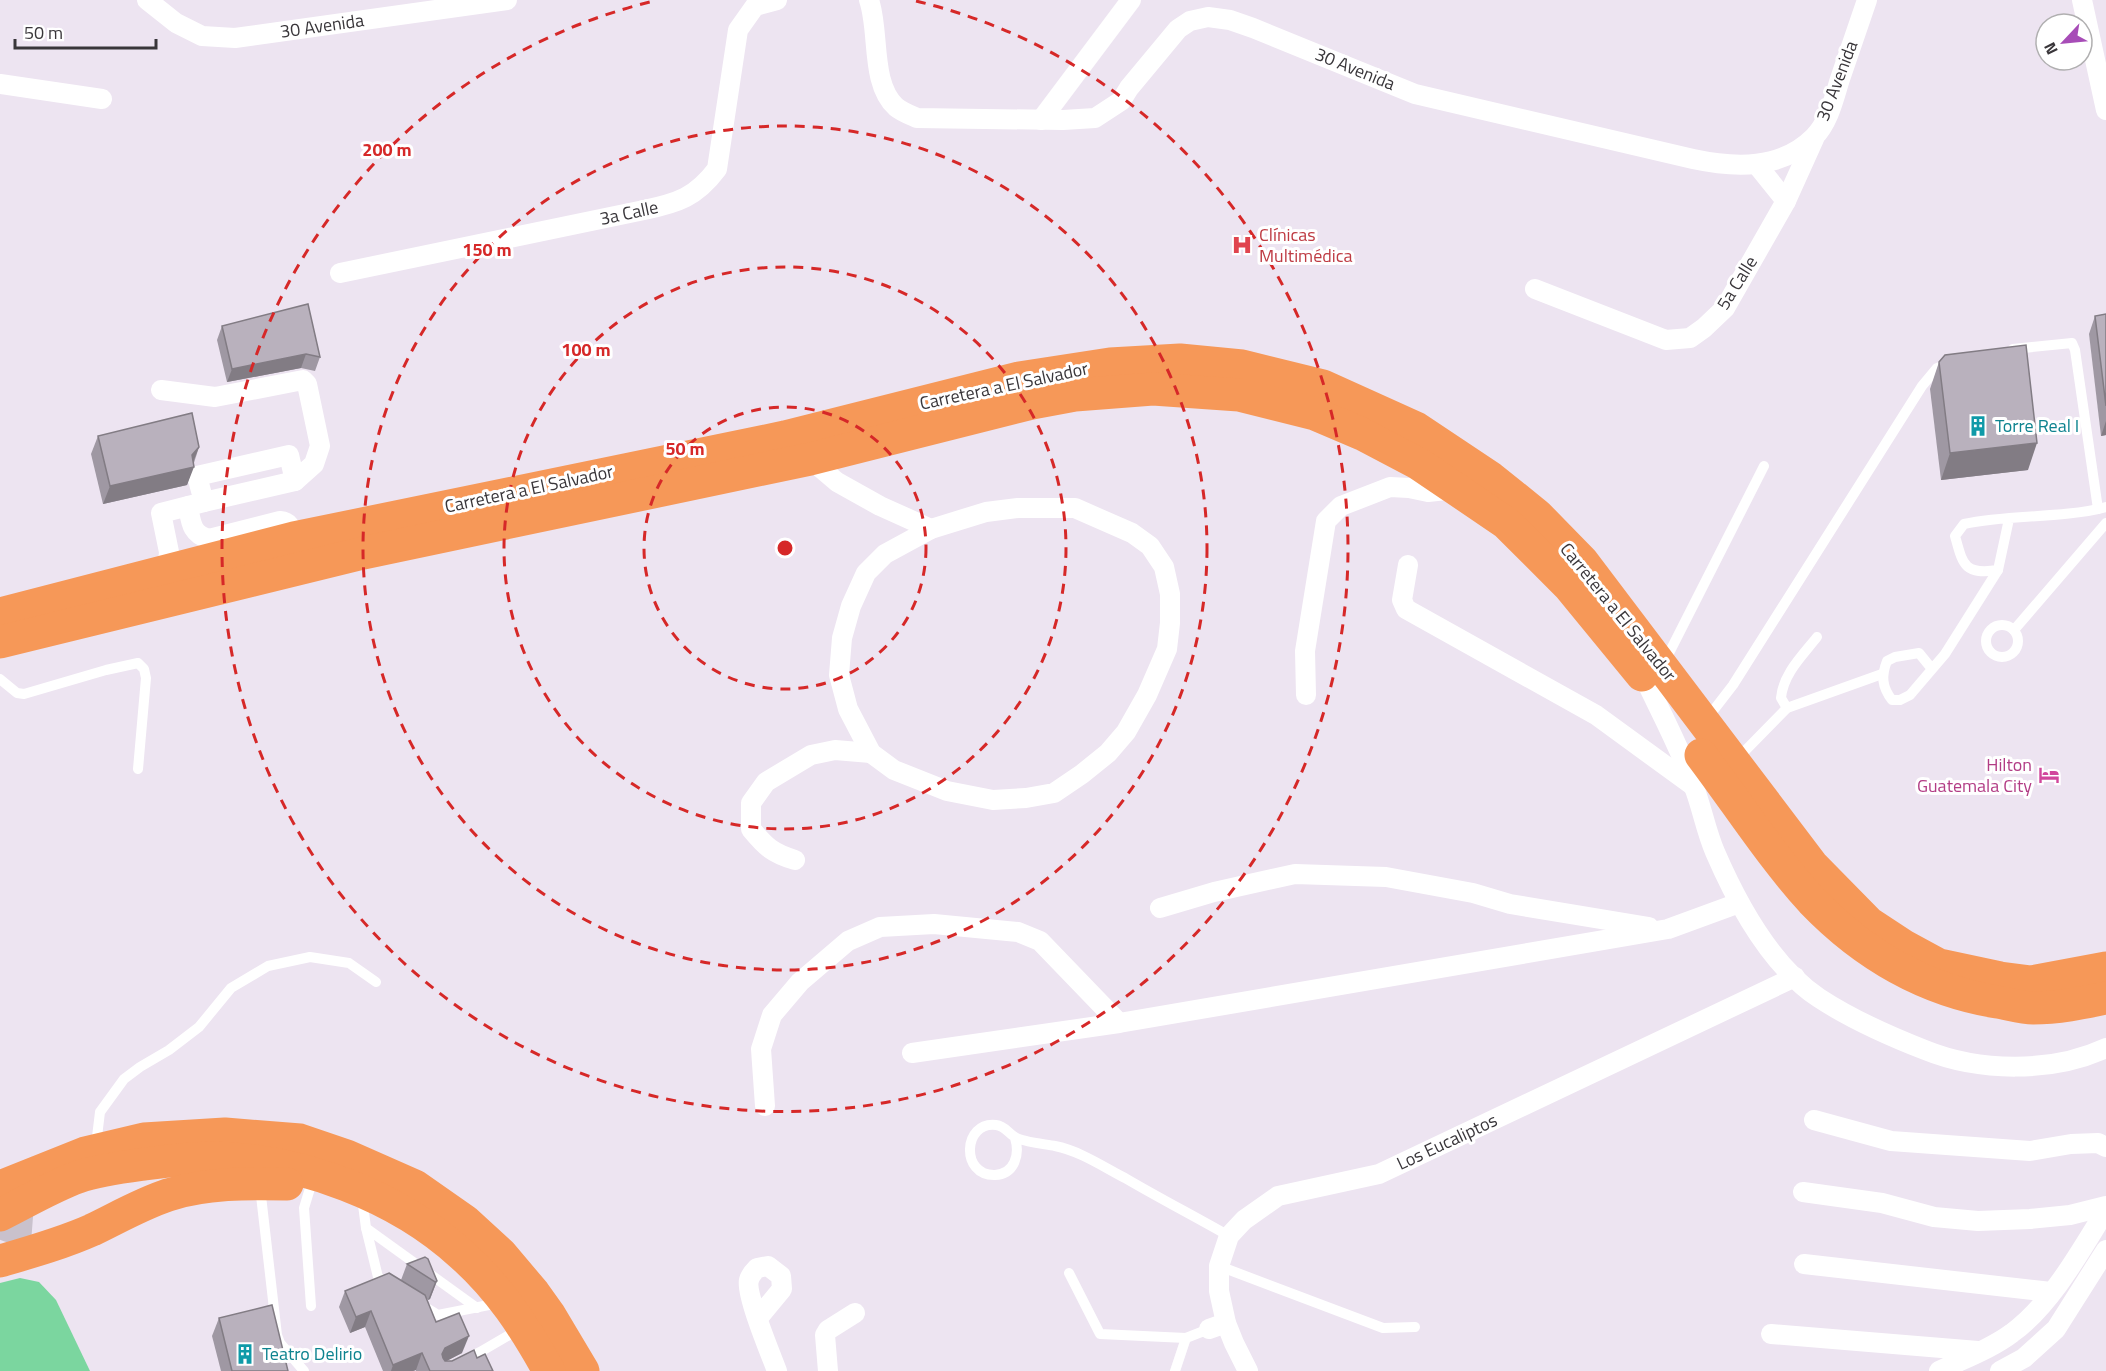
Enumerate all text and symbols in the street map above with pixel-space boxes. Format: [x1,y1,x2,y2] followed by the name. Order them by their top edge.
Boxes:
[278,6,366,45] street label: 30 Avenida
[15,12,156,50] scale bar
[2034,12,2094,72] north arrow
[24,19,63,46] text: 50 m
[1809,37,1864,125] street label: 30 Avenida
[2037,38,2064,59] text: N
[1311,40,1399,97] street label: 30 Avenida
[362,136,412,163] text: 200 m
[597,193,661,232] street label: 3a Calle
[1259,221,1353,269] place label: Clínicas Multimédica
[1230,233,1254,257] hospital icon: Clínicas Multimédica
[462,236,512,263] text: 150 m
[1709,250,1764,315] street label: 5a Calle
[561,336,611,363] text: 100 m
[917,354,1091,417] street label: Carretera a El Salvador
[1995,412,2079,439] place label: Torre Real I
[1966,414,1990,438] building icon: Torre Real I
[665,435,705,462] text: 50 m
[442,457,616,520] street label: Carretera a El Salvador
[1554,537,1683,687] street label: Carretera a El Salvador
[775,538,795,558] centre of rings
[1917,751,2032,799] place label: Hilton Guatemala City
[2037,763,2061,787] hotel icon: Hilton Guatemala City
[1392,1106,1502,1177] street label: Los Eucaliptos
[262,1340,362,1367] place label: Teatro Delirio
[233,1342,257,1366] building icon: Teatro Delirio

